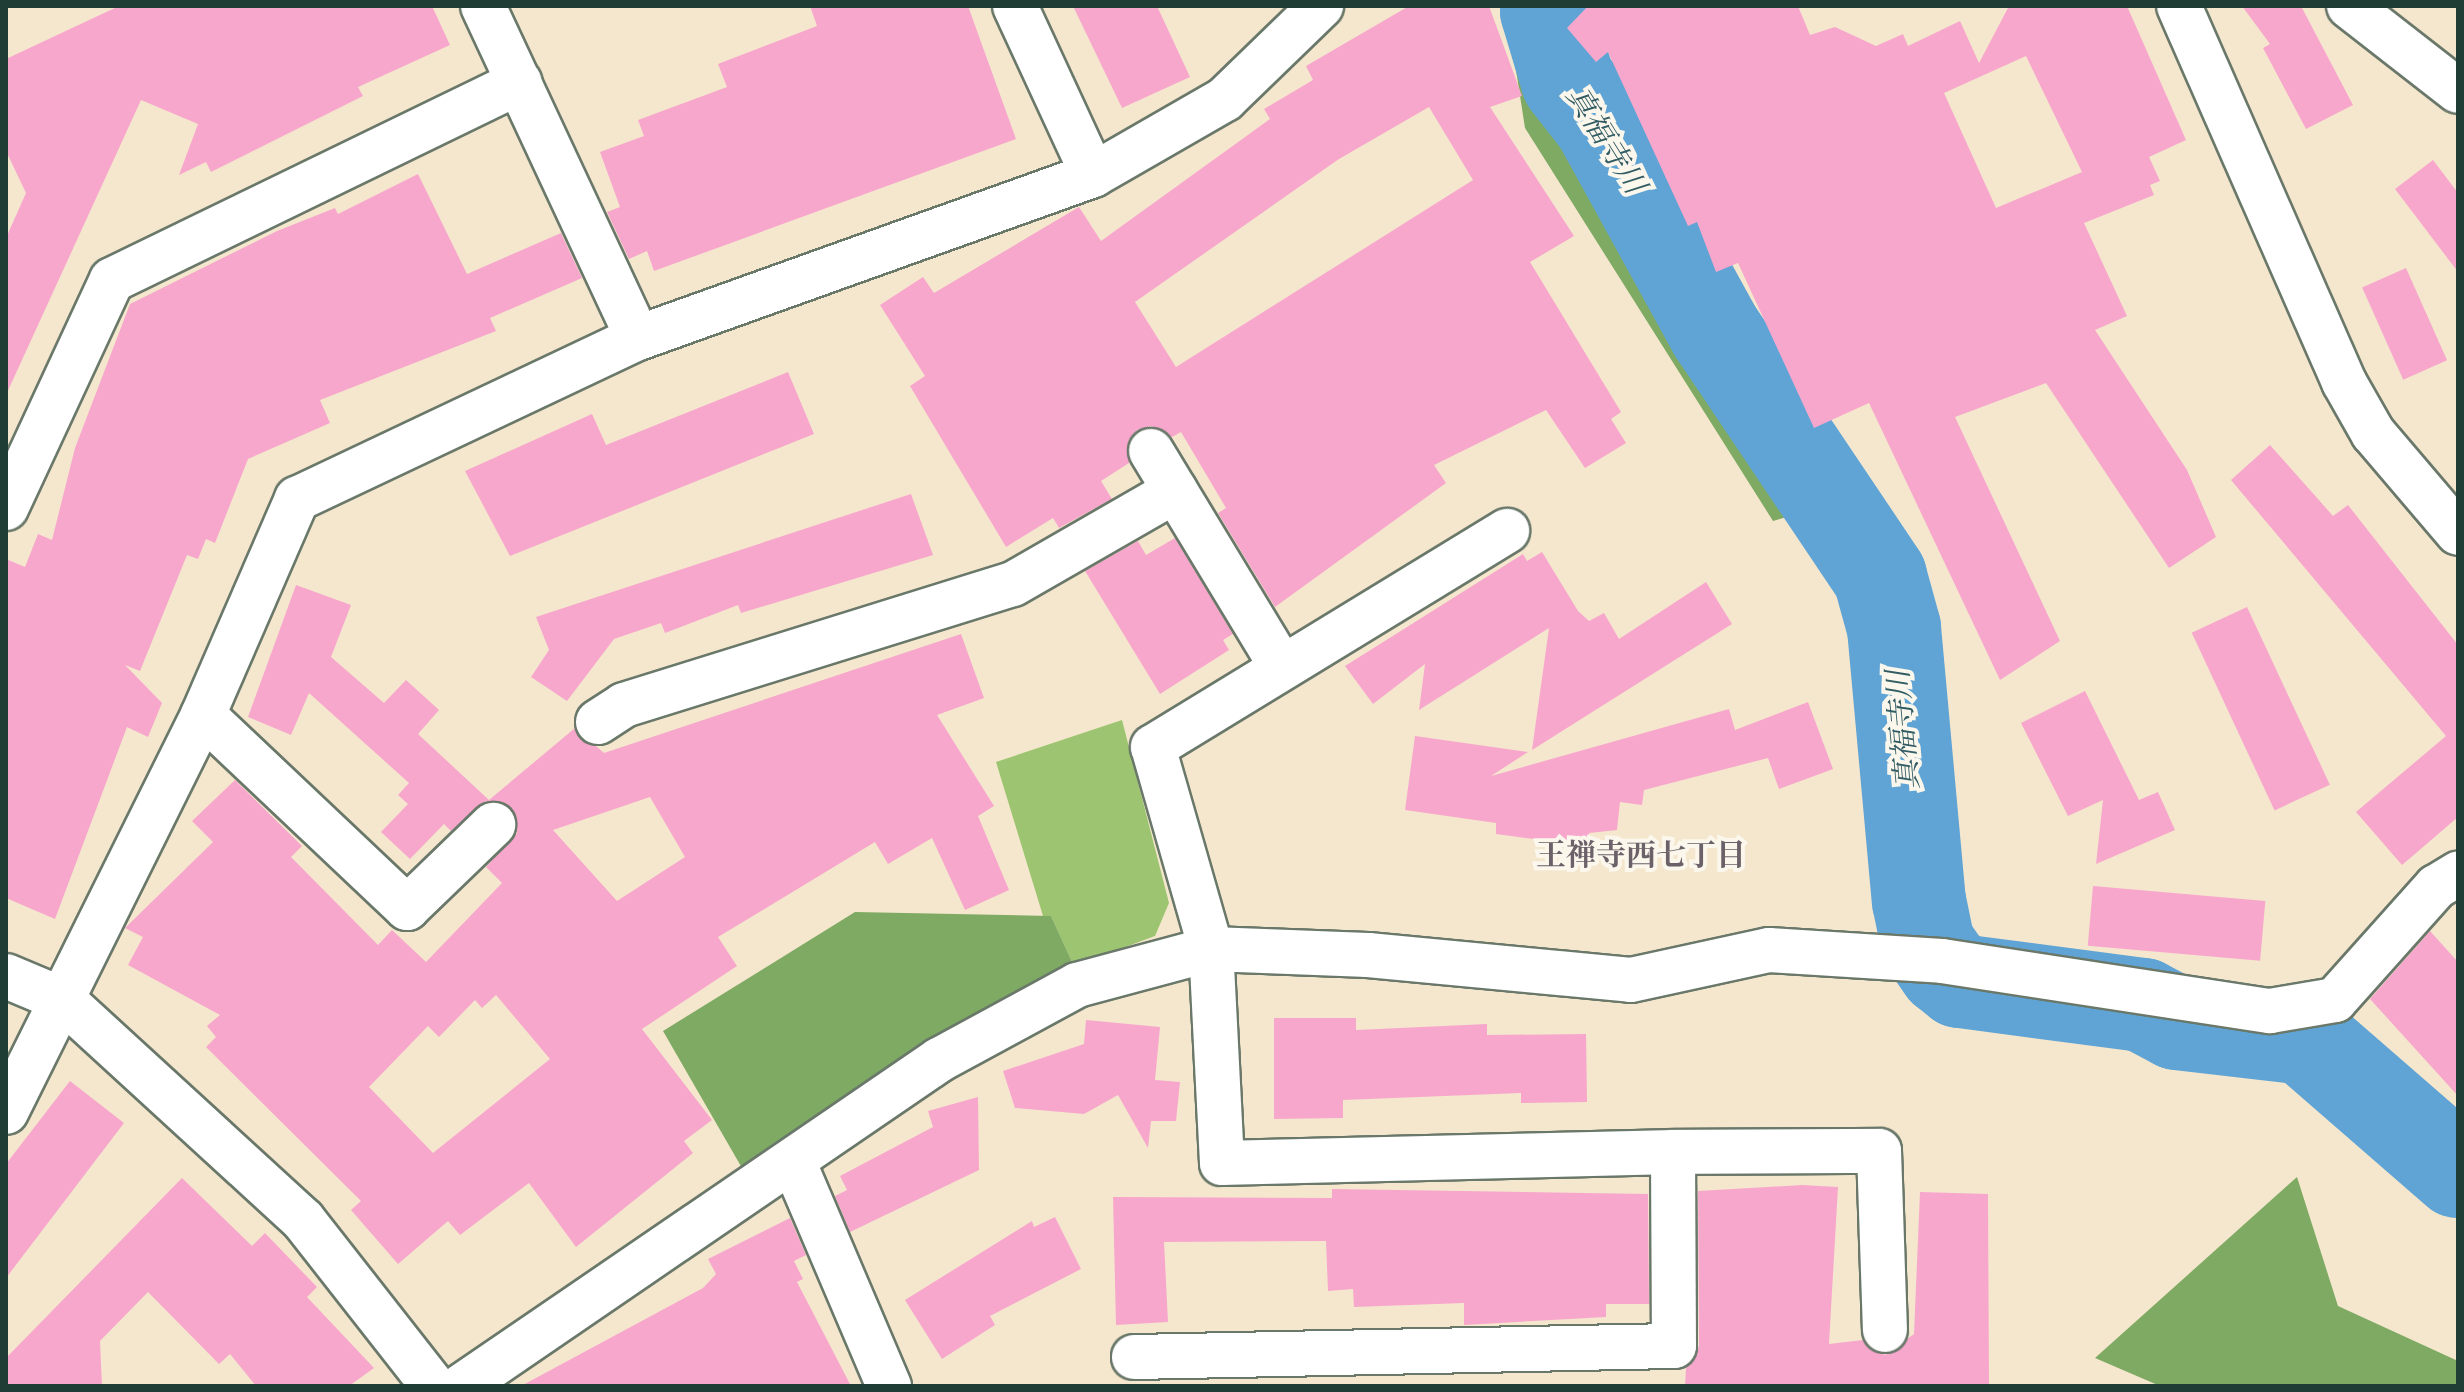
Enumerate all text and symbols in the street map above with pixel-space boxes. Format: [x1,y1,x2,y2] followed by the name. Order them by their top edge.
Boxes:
[1559,80,1653,200] water label: 真福寺川
[1880,669,1926,791] water label: 真福寺川
[1536,837,1746,873] district label: 王禅寺西七丁目

